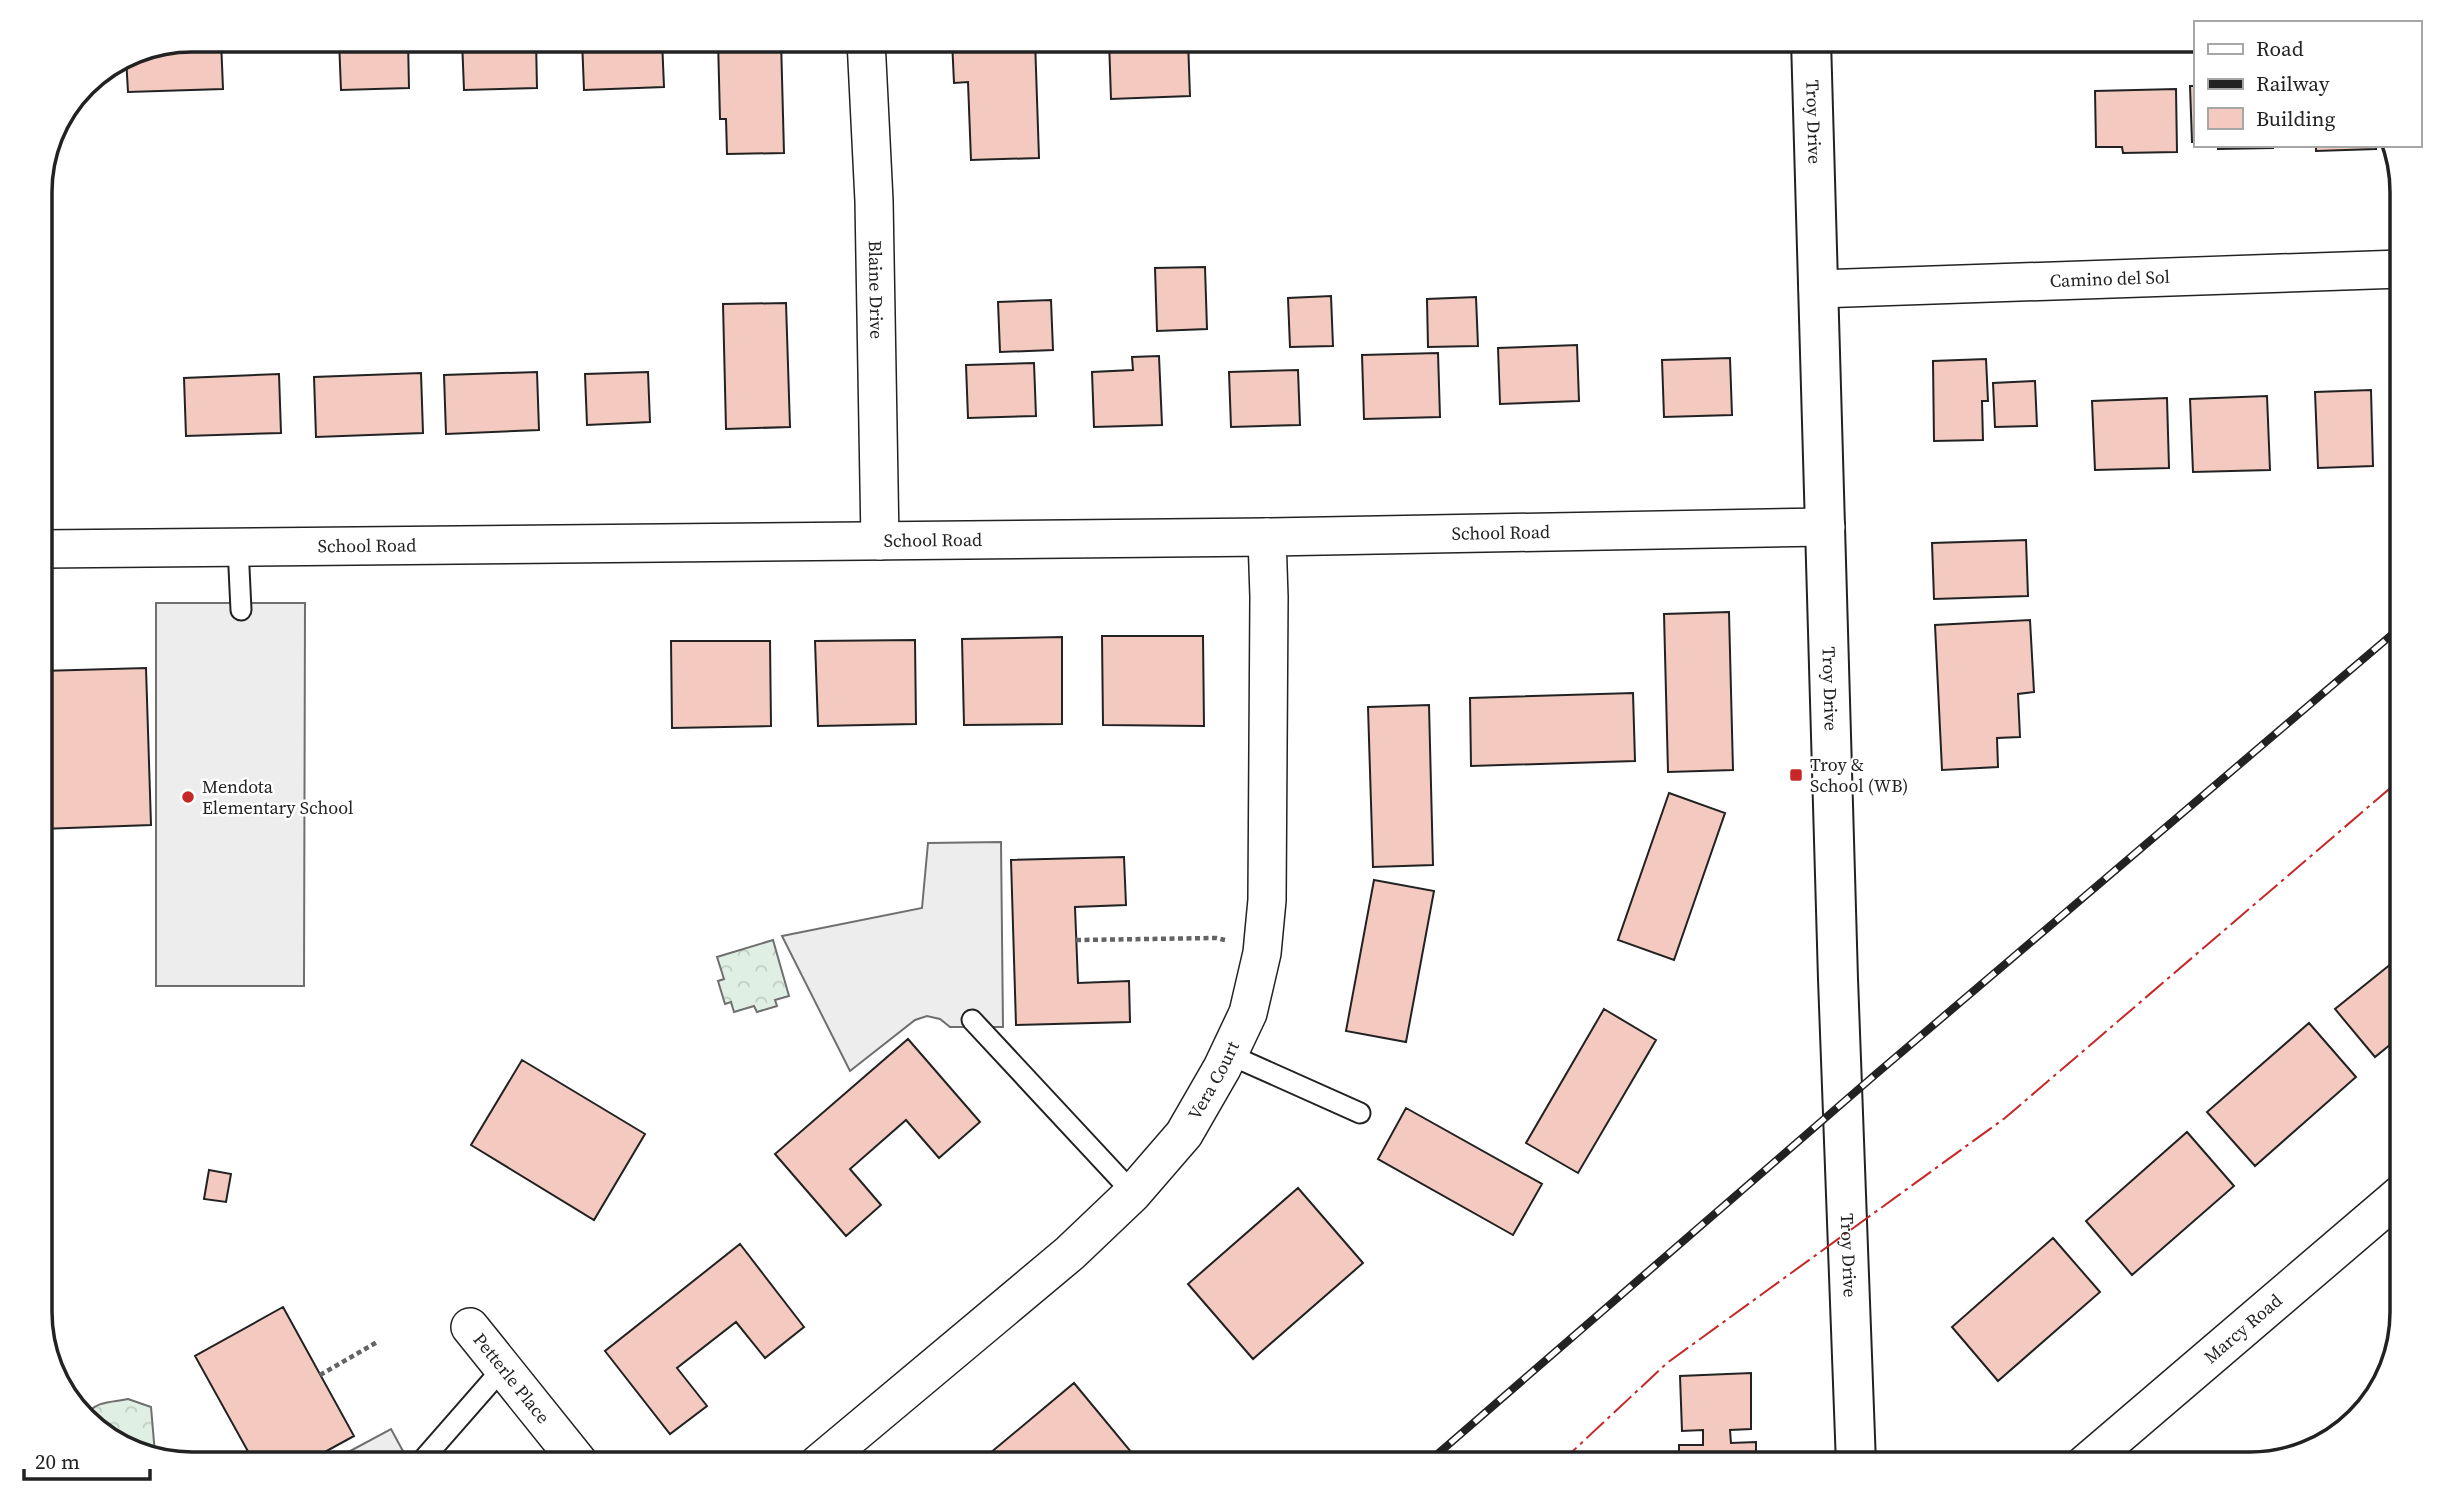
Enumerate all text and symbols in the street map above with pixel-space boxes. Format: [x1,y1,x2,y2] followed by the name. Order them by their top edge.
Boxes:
[2194,21,2421,147] legend
[2256,34,2304,63] text: Road
[2256,69,2330,98] text: Railway
[1800,79,1828,164] street label: Troy Drive
[2256,104,2335,133] text: Building
[863,240,889,339] street label: Blaine Drive
[2049,264,2170,293] street label: Camino del Sol
[1451,519,1550,546] street label: School Road
[884,527,982,553] street label: School Road
[318,532,416,558] street label: School Road
[1816,646,1844,731] street label: Troy Drive
[1810,752,1908,798] place label: Troy & School (WB)
[1788,767,1804,783] marker: Troy & School (WB)
[202,774,353,820] place label: Mendota Elementary School
[180,789,196,805] marker: Mendota Elementary School
[1182,1037,1245,1124] street label: Vera Court
[1835,1213,1863,1298] street label: Troy Drive
[2198,1288,2287,1369] street label: Marcy Road
[468,1328,556,1429] street label: Petterle Place
[24,1438,150,1482] scale bar
[35,1447,80,1476] text: 20 m

